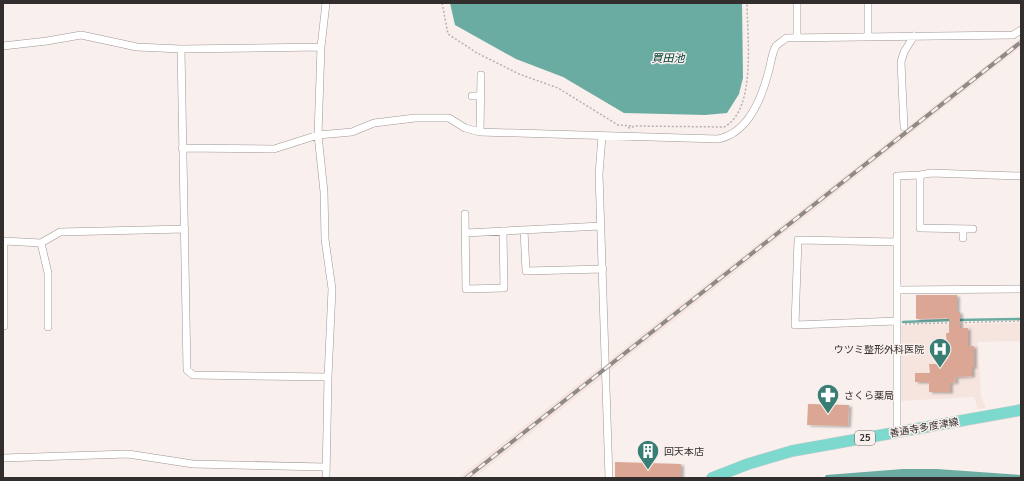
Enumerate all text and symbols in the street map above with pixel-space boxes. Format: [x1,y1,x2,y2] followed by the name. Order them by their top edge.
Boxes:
[652,51,685,66] water label: 買田池
[927,336,953,369] hospital icon: ウツミ整形外科医院
[834,343,924,357] place label: ウツミ整形外科医院
[815,382,841,415] pharmacy icon: さくら薬局
[844,389,894,403] place label: さくら薬局
[888,415,960,441] street label: 善通寺多度津線
[855,431,875,445] road number: 25
[635,438,661,471] building icon: 回天本店
[664,445,704,459] place label: 回天本店

